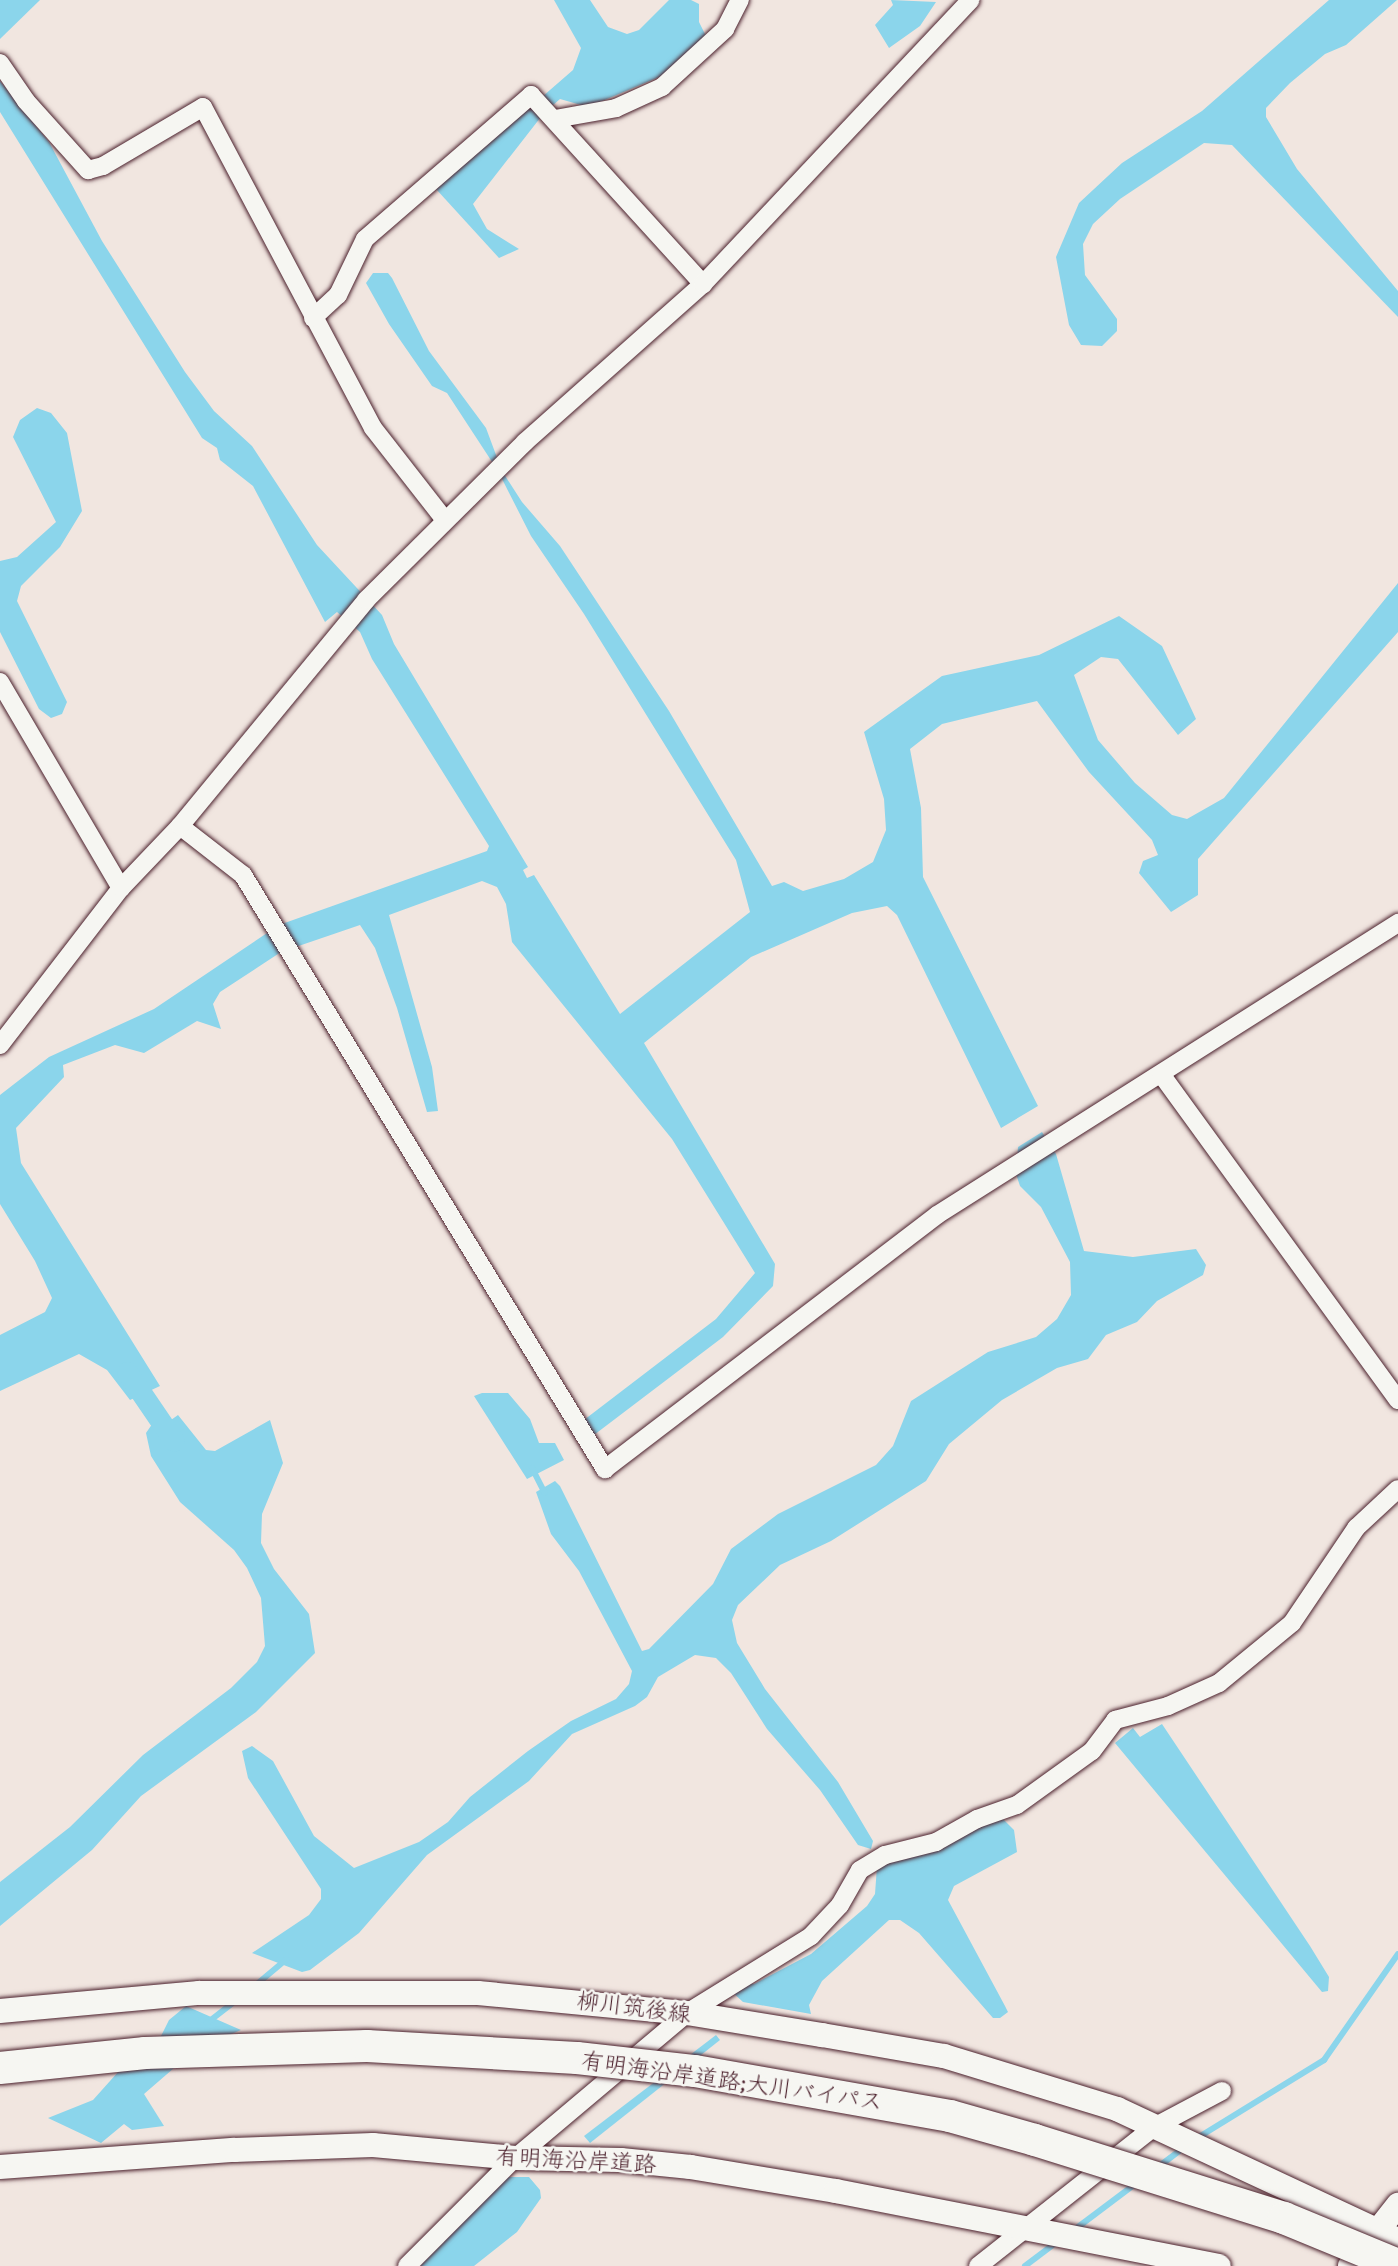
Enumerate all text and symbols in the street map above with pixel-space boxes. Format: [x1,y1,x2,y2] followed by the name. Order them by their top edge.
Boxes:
[575,1986,693,2028] street label: 柳川筑後線
[579,2046,885,2116] street label: 有明海沿岸道路;大川バイパス
[495,2142,657,2178] street label: 有明海沿岸道路

